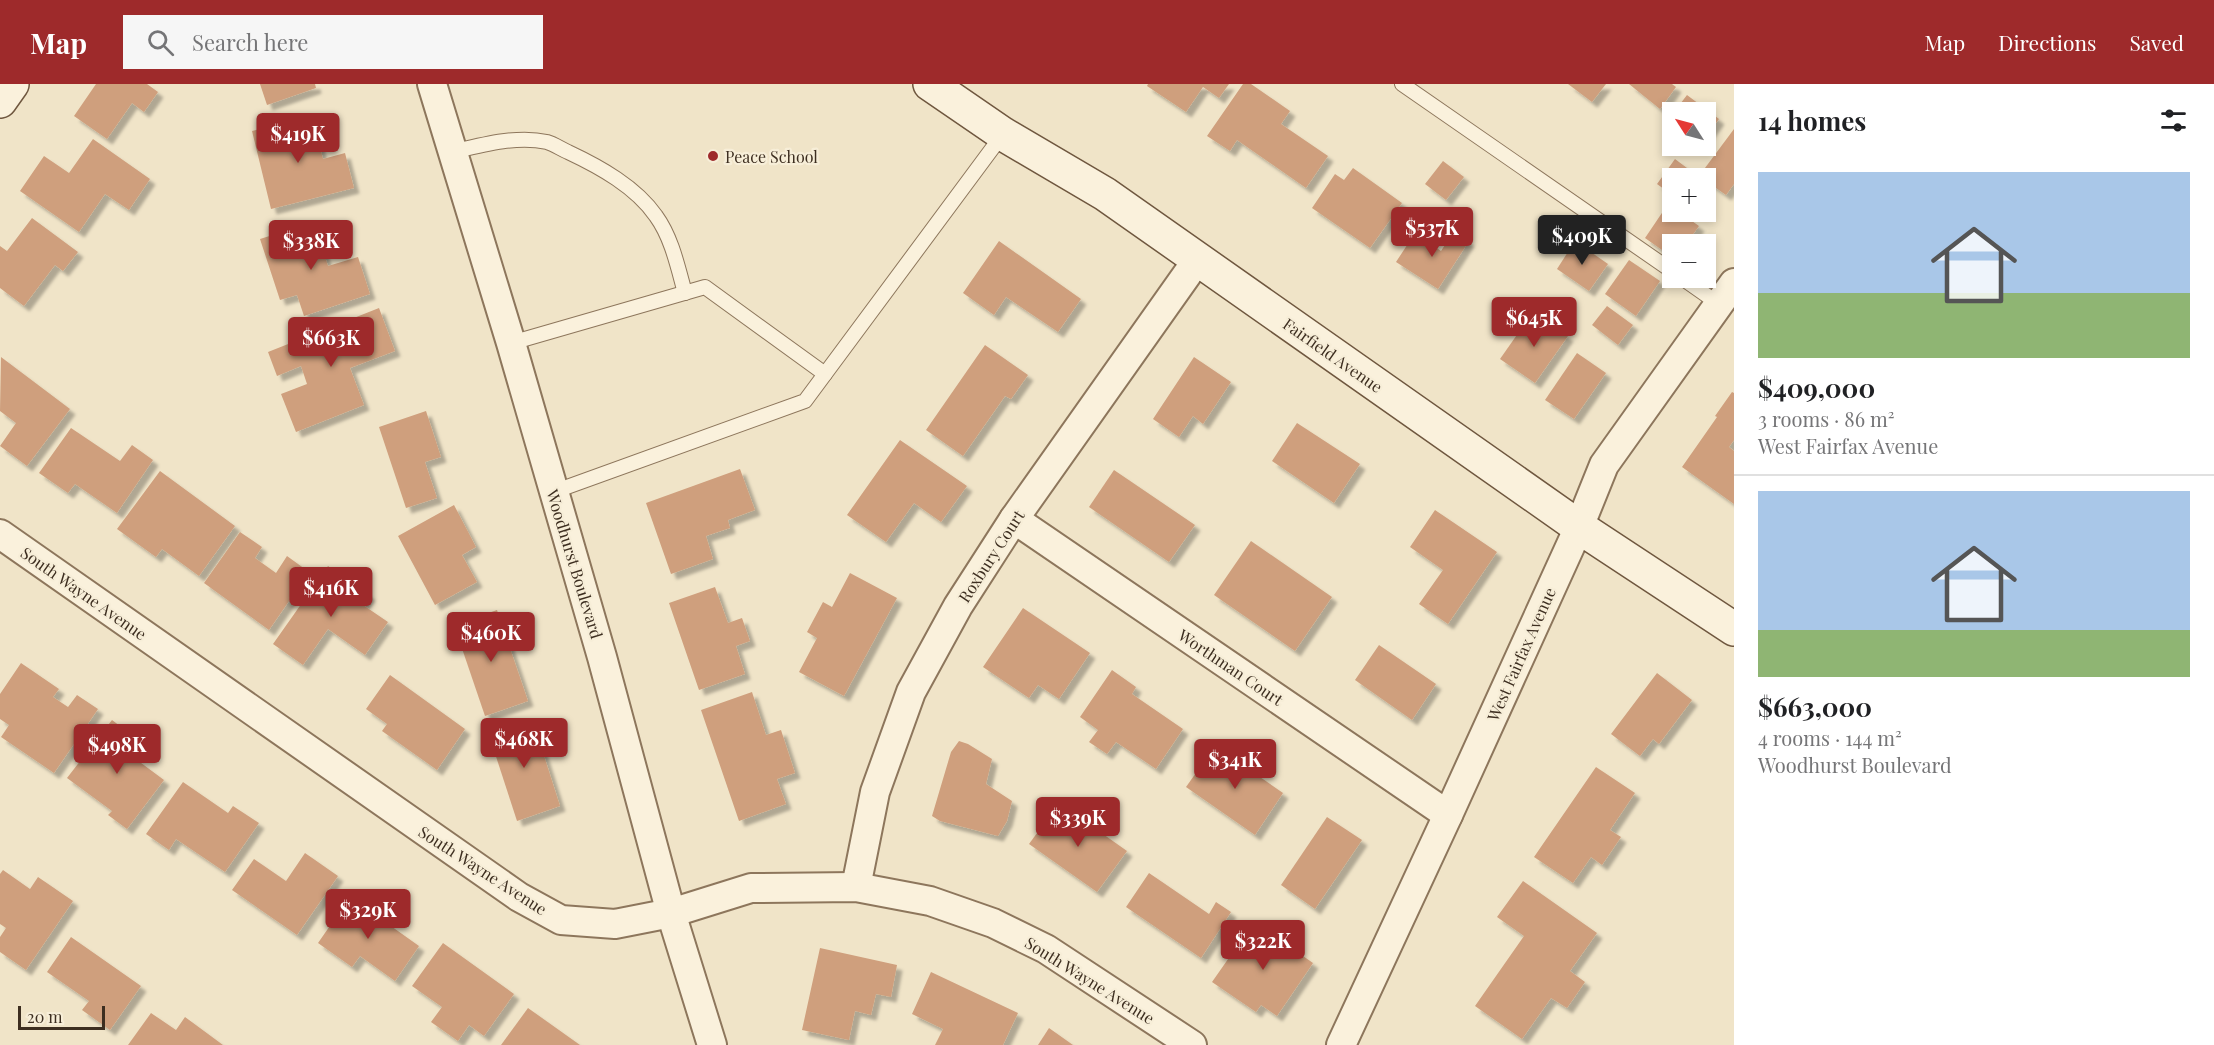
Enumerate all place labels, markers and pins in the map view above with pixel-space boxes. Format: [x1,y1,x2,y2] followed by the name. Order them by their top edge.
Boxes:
[256,113,340,164] pin: $419K
[725,146,818,167] place label: Peace School
[706,149,720,163] marker: Peace School
[1390,207,1474,258] pin: $537K
[1540,215,1624,266] pin: $409K
[269,220,353,271] pin: $338K
[1492,297,1576,348] pin: $645K
[289,317,373,368] pin: $663K
[289,567,373,618] pin: $416K
[449,612,533,663] pin: $460K
[482,718,566,769] pin: $468K
[75,724,159,775] pin: $498K
[1193,739,1277,790] pin: $341K
[1036,797,1120,848] pin: $339K
[326,889,410,940] pin: $329K
[1221,920,1305,971] pin: $322K

